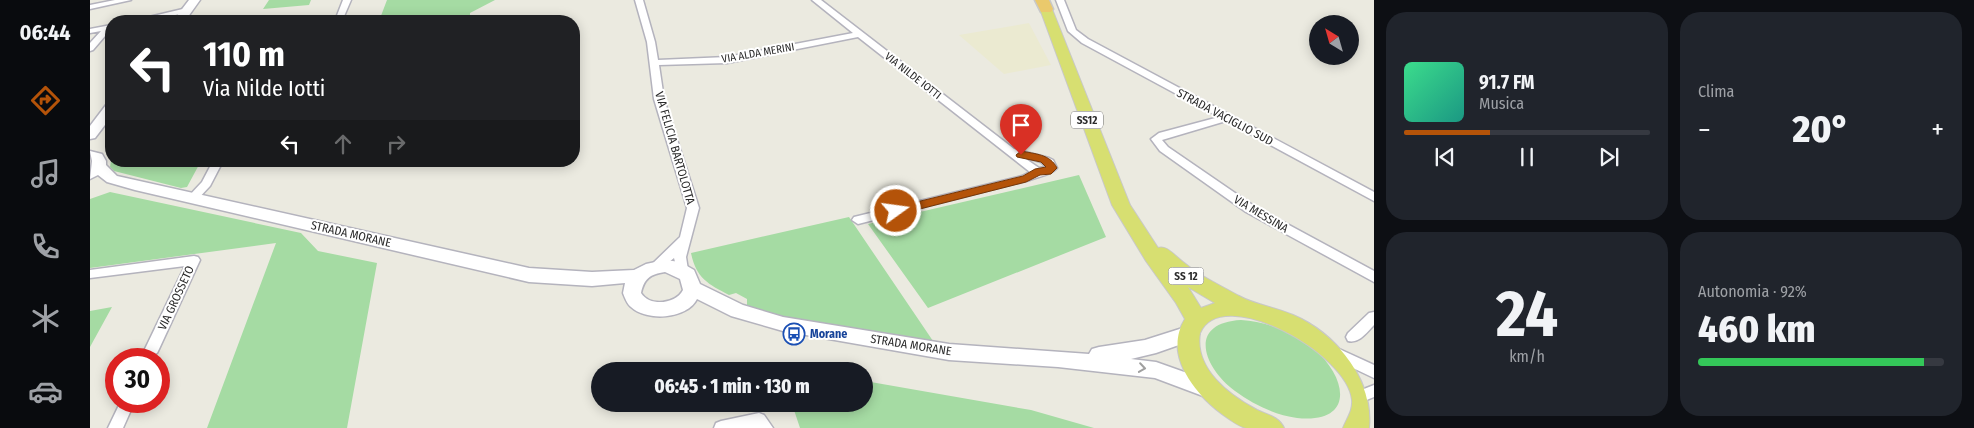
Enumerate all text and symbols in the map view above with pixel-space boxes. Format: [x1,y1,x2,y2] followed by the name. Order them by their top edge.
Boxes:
[1309,15,1359,65] north arrow
[1309,15,1359,65] map controls
[19,19,71,46] text: 06:44
[203,33,285,75] text: 110 m
[120,35,185,100] icon: left
[721,40,795,66] street label: VIA ALDA MERINI
[882,50,944,102] street label: VIA NILDE IOTTI
[1479,71,1535,94] text: 91.7 FM
[203,75,325,102] text: Via Nilde Iotti
[1698,82,1734,101] text: Clima
[28,83,63,118] icon: directions
[1174,86,1276,148] street label: STRADA VACIGLIO SUD
[652,90,698,207] street label: VIA FELICIA BARTOLOTTA
[1479,94,1524,113] text: Musica
[1000,104,1042,155] pin
[1793,106,1849,152] text: 20°
[1007,111,1035,139] icon: arrive
[1071,112,1103,128] road number: SS12
[1698,113,1711,146] text: −
[1931,113,1944,146] text: +
[276,130,304,158] icon: left
[329,130,357,158] icon: ahead
[382,130,410,158] icon: right
[1431,143,1459,171] icon: previous
[1513,143,1541,171] icon: pause
[1595,143,1623,171] icon: next
[28,156,63,191] icon: music
[869,184,921,236] position arrow
[1231,192,1291,236] street label: VIA MESSINA
[310,218,393,250] street label: STRADA MORANE
[28,229,63,264] icon: phone
[155,264,197,332] street label: VIA GROSSETO
[1168,268,1204,284] road number: SS 12
[1496,275,1558,353] text: 24
[1698,282,1807,301] text: Autonomia · 92%
[28,301,63,336] icon: climate
[1698,306,1816,352] text: 460 km
[782,322,806,346] bus stop icon: Morane
[810,327,847,341] place label: Morane
[870,332,953,358] street label: STRADA MORANE
[1509,347,1545,366] text: km/h
[105,348,170,413] speed limit sign: 30
[1137,362,1146,372] one-way arrow
[28,374,63,409] icon: car
[654,375,810,398] text: 06:45 · 1 min · 130 m

